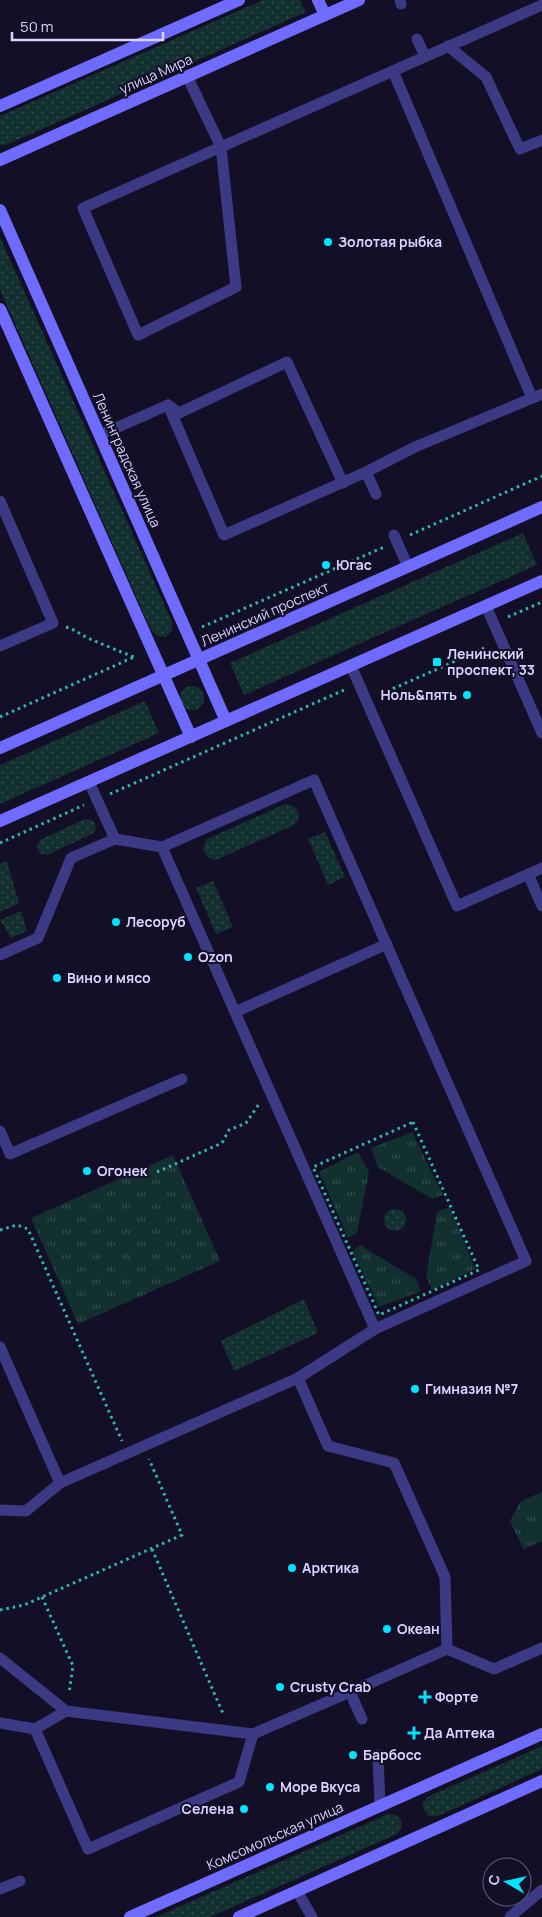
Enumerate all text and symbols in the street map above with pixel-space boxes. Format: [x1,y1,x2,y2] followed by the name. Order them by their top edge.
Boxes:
[12,10,164,42] scale bar
[20,16,54,37] text: 50 m
[116,49,195,98] street label: улица Мира
[338,232,442,251] place label: Золотая рыбка
[322,236,334,248] marker: Золотая рыбка
[89,389,166,530] street label: Ленинградская улица
[336,555,372,574] place label: Югас
[320,559,332,571] marker: Югас
[198,577,332,650] street label: Ленинский проспект
[447,644,535,679] place label: Ленинский проспект, 33
[431,656,443,668] marker: Ленинский проспект, 33
[380,685,457,704] place label: Ноль&пять
[461,689,473,701] marker: Ноль&пять
[126,912,186,931] place label: Лесоруб
[110,916,122,928] marker: Лесоруб
[198,947,233,966] place label: Ozon
[182,951,194,963] marker: Ozon
[67,968,151,987] place label: Вино и мясо
[51,972,63,984] marker: Вино и мясо
[97,1161,148,1180] place label: Огонек
[81,1165,93,1177] marker: Огонек
[425,1379,518,1398] place label: Гимназия №7
[409,1383,421,1395] marker: Гимназия №7
[302,1558,359,1577] place label: Арктика
[286,1562,298,1574] marker: Арктика
[397,1619,440,1638] place label: Океан
[381,1623,393,1635] marker: Океан
[290,1677,372,1696] place label: Crusty Crab
[274,1681,286,1693] marker: Crusty Crab
[435,1687,478,1706] place label: Форте
[419,1691,431,1703] marker: Форте
[424,1723,495,1742] place label: Да Аптека
[408,1727,420,1739] marker: Да Аптека
[363,1745,422,1764] place label: Барбосс
[347,1749,359,1761] marker: Барбосс
[280,1777,360,1796] place label: Море Вкуса
[264,1781,276,1793] marker: Море Вкуса
[204,1797,346,1874] street label: Комсомольская улица
[182,1799,234,1818] place label: Селена
[238,1803,250,1815] marker: Селена
[482,1857,532,1907] north arrow
[483,1873,504,1886] text: С

